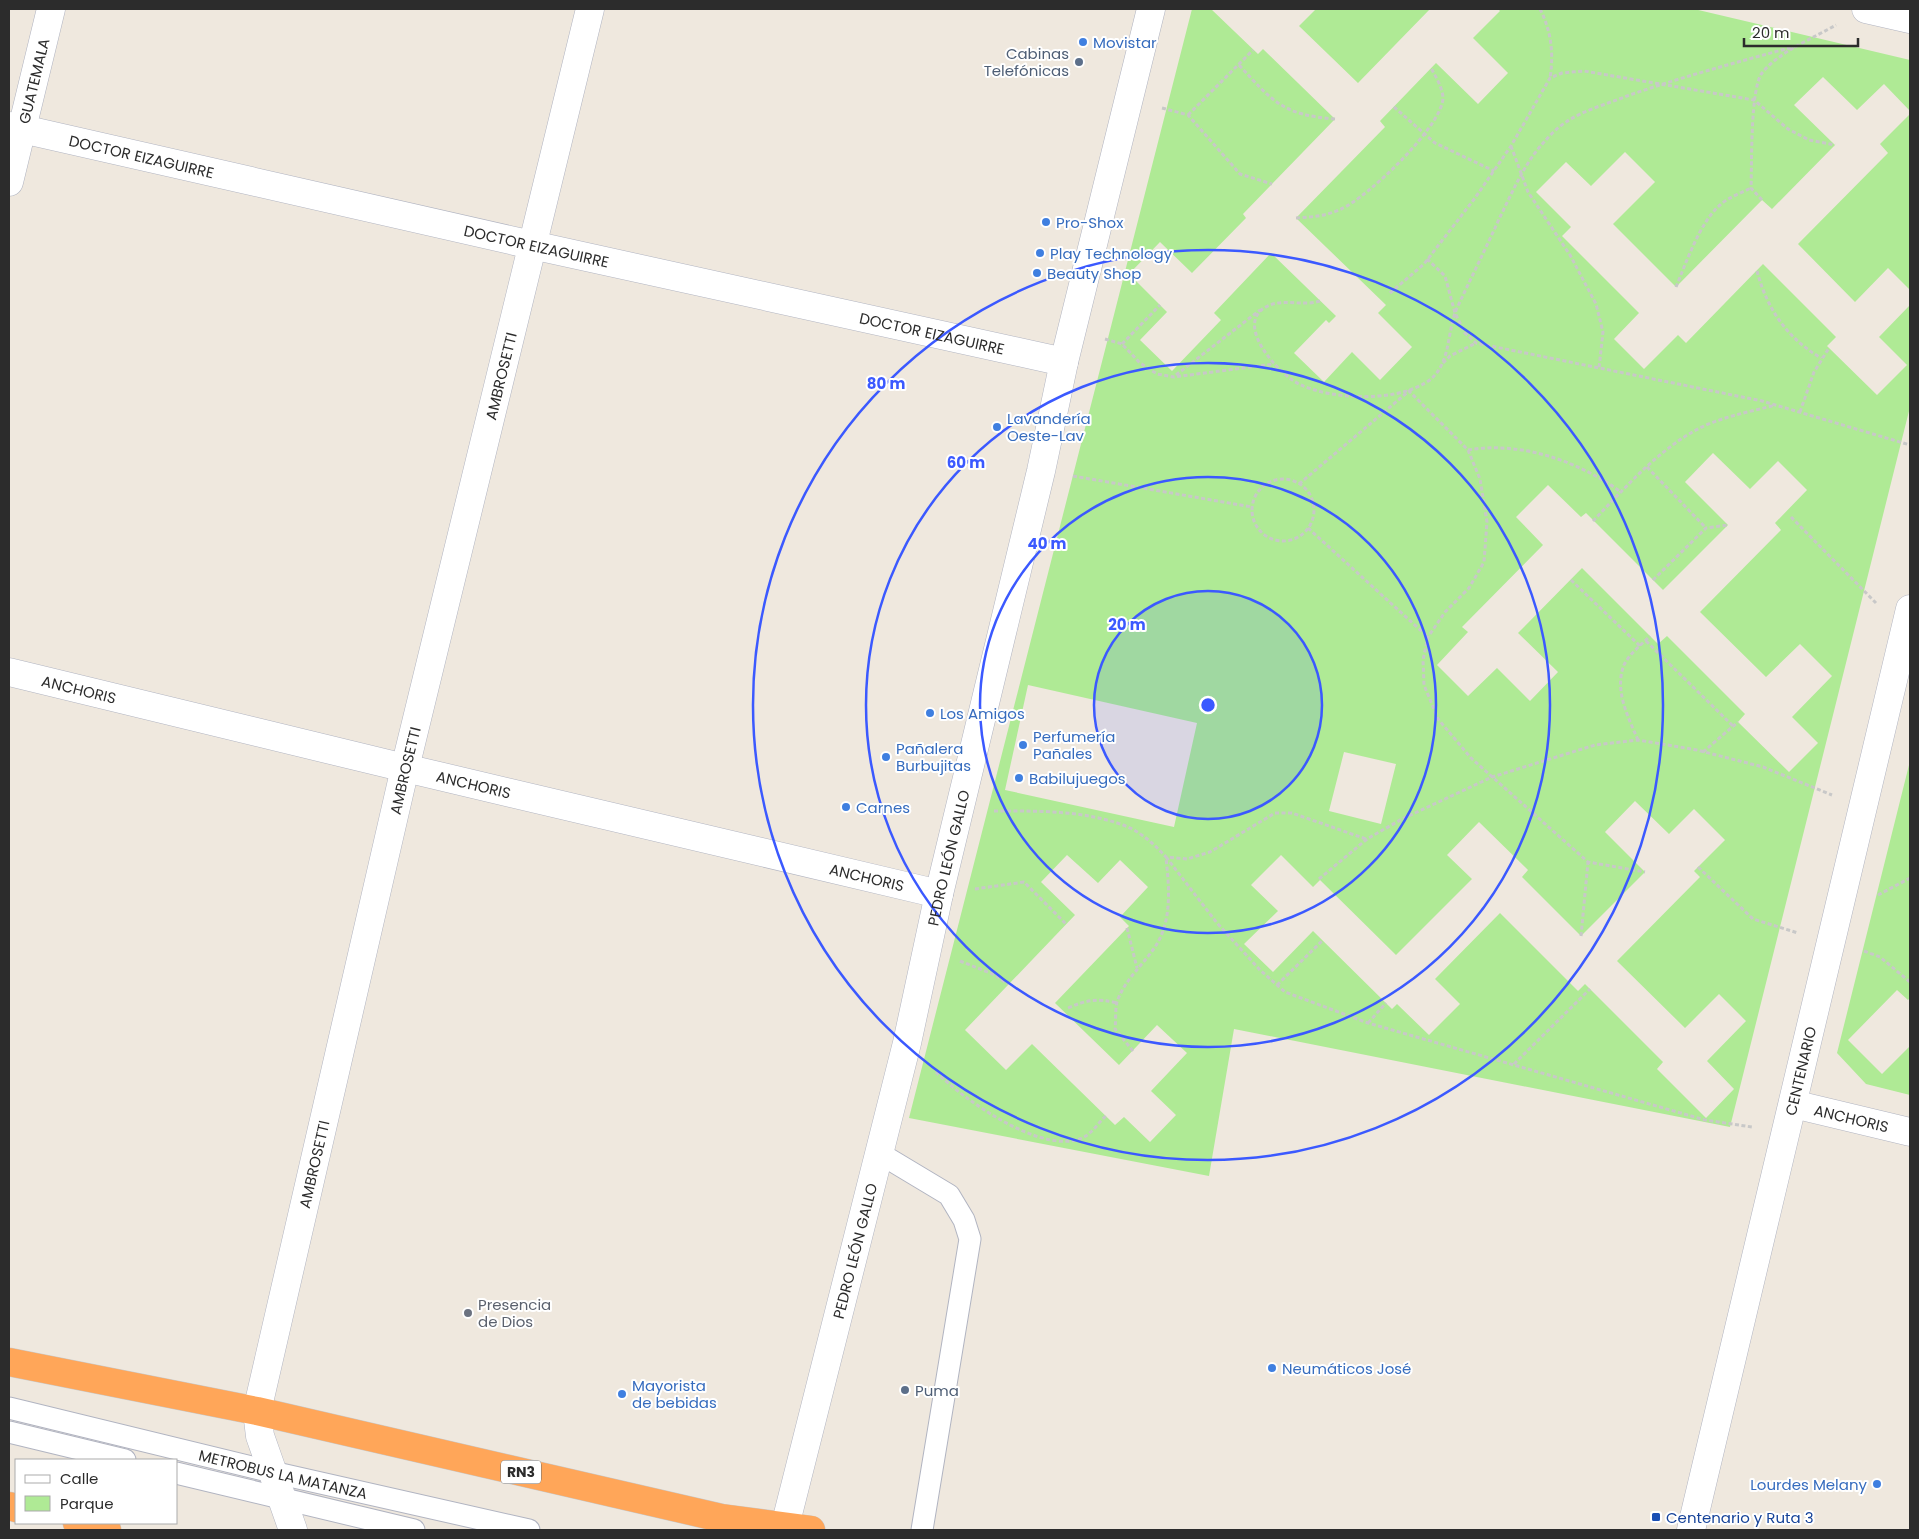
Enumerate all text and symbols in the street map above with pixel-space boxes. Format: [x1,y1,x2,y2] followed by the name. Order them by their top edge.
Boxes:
[1744,15,1858,47] scale bar
[1752,22,1790,43] text: 20 m
[1093,32,1157,53] place label: Movistar
[13,36,54,126] street label: GUATEMALA
[1077,36,1089,48] marker: Movistar
[984,43,1069,81] place label: Cabinas Telefónicas
[1073,56,1085,68] marker: Cabinas Telefónicas
[67,129,216,183] street label: DOCTOR EIZAGUIRRE
[1056,212,1123,233] place label: Pro-Shox
[1040,216,1052,228] marker: Pro-Shox
[462,219,611,272] street label: DOCTOR EIZAGUIRRE
[1050,243,1173,264] place label: Play Technology
[1034,247,1046,259] marker: Play Technology
[1047,263,1141,284] place label: Beauty Shop
[1031,267,1043,279] marker: Beauty Shop
[857,307,1007,359] street label: DOCTOR EIZAGUIRRE
[480,330,521,422] street label: AMBROSETTI
[867,373,905,394] text: 80 m
[1007,408,1091,446] place label: Lavandería Oeste-Lav
[991,421,1003,433] marker: Lavandería Oeste-Lav
[947,452,985,473] text: 60 m
[1027,533,1067,554] text: 40 m
[1108,614,1146,635] text: 20 m
[40,670,118,708] street label: ANCHORIS
[1199,696,1217,714] centre of rings
[940,703,1025,724] place label: Los Amigos
[924,707,936,719] marker: Los Amigos
[384,725,425,817] street label: AMBROSETTI
[1033,726,1115,764] place label: Perfumería Pañales
[896,738,971,776] place label: Pañalera Burbujitas
[1017,739,1029,751] marker: Perfumería Pañales
[880,751,892,763] marker: Pañalera Burbujitas
[434,765,513,803] street label: ANCHORIS
[1029,768,1126,789] place label: Babilujuegos
[1013,772,1025,784] marker: Babilujuegos
[922,787,974,928] street label: PEDRO LEÓN GALLO
[856,797,910,818] place label: Carnes
[840,801,852,813] marker: Carnes
[827,858,906,896] street label: ANCHORIS
[1779,1024,1821,1117] street label: CENTENARIO
[1812,1099,1891,1137] street label: ANCHORIS
[294,1118,334,1210] street label: AMBROSETTI
[827,1181,882,1321] street label: PEDRO LEÓN GALLO
[478,1294,551,1332] place label: Presencia de Dios
[462,1307,474,1319] marker: Presencia de Dios
[1282,1358,1411,1379] place label: Neumáticos José
[1266,1362,1278,1374] marker: Neumáticos José
[632,1375,717,1413] place label: Mayorista de bebidas
[915,1380,959,1401] place label: Puma
[899,1384,911,1396] marker: Puma
[616,1388,628,1400] marker: Mayorista de bebidas
[197,1444,370,1504] street label: METROBUS LA MATANZA
[15,1459,178,1524] legend
[501,1460,541,1484] road number: RN3
[60,1468,98,1489] text: Calle
[1750,1474,1868,1495] place label: Lourdes Melany
[1871,1478,1883,1490] marker: Lourdes Melany
[60,1493,113,1514] text: Parque
[1666,1507,1813,1528] place label: Centenario y Ruta 3
[1650,1511,1662,1523] marker: Centenario y Ruta 3

